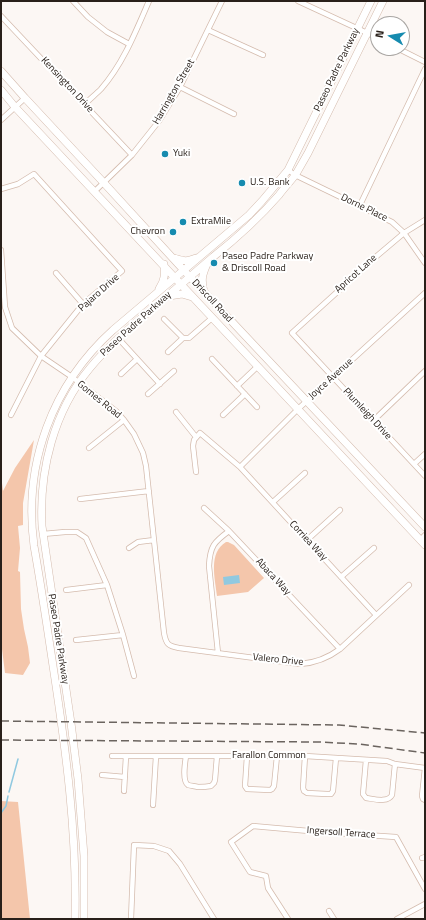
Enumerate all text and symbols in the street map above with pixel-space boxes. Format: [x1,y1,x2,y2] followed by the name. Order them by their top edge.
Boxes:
[370,16,410,56] north arrow
[312,26,362,114] street label: Paseo Padre Parkway
[371,29,388,39] text: N
[38,55,96,115] street label: Kensington Drive
[150,57,198,127] street label: Harrington Street
[173,148,190,160] place label: Yuki
[160,149,170,159] marker: Yuki
[250,177,290,189] place label: U.S. Bank
[237,178,247,188] marker: U.S. Bank
[339,192,389,224] street label: Dorne Place
[191,216,231,228] place label: ExtraMile
[178,217,188,227] marker: ExtraMile
[130,226,165,238] place label: Chevron
[168,227,178,237] marker: Chevron
[222,251,313,274] place label: Paseo Padre Parkway & Driscoll Road
[333,252,379,296] street label: Apricot Lane
[209,258,219,268] marker: Paseo Padre Parkway & Driscoll Road
[76,272,122,314] street label: Pajaro Drive
[189,277,235,325] street label: Driscoll Road
[98,289,174,359] street label: Paseo Padre Parkway
[306,356,356,402] street label: Joyce Avenue
[74,379,124,421] street label: Gomes Road
[340,386,394,442] street label: Plumleigh Drive
[286,518,330,564] street label: Corriea Way
[253,556,293,598] street label: Abaca Way
[45,593,71,685] street label: Paseo Padre Parkway
[252,651,304,669] street label: Valero Drive
[232,750,306,762] street label: Farallon Common
[306,825,376,841] street label: Ingersoll Terrace

